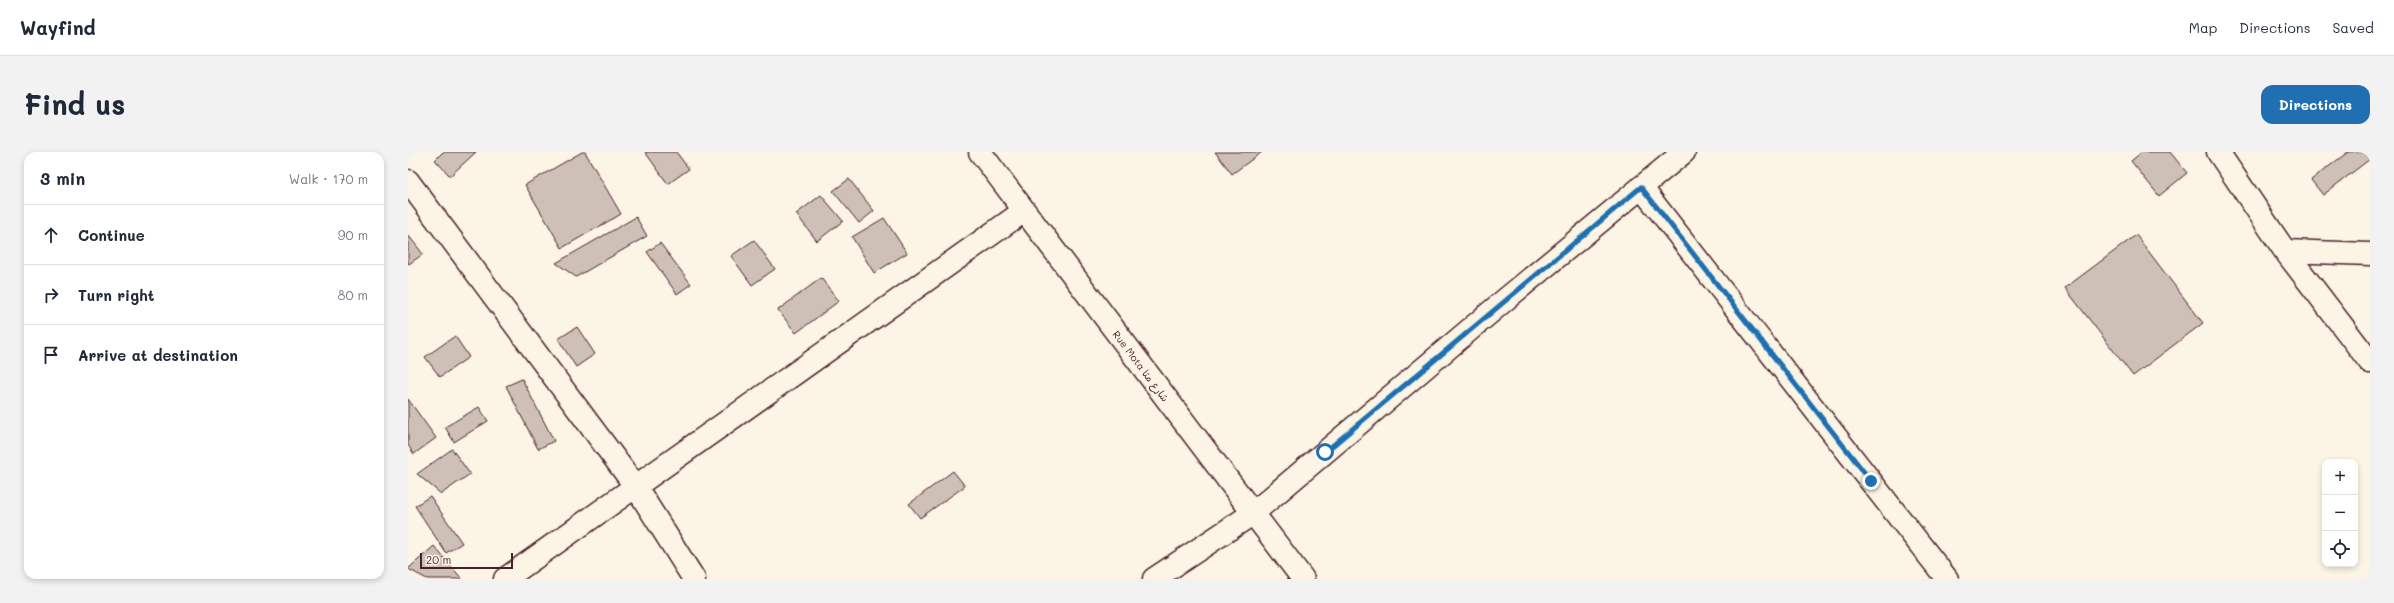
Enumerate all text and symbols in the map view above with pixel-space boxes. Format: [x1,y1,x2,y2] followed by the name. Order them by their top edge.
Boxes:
[20,15,96,40] text: Wayfind
[2189,18,2217,37] text: Map
[2239,18,2310,37] text: Directions
[2332,18,2374,37] text: Saved
[2261,85,2370,124] button: Directions
[24,86,125,122] text: Find us
[40,167,85,189] text: 3 min
[289,170,368,187] text: Walk · 170 m
[40,224,62,246] icon: ahead
[78,225,145,245] text: Continue
[338,226,368,243] text: 90 m
[40,284,62,306] icon: right
[78,285,155,305] text: Turn right
[338,286,368,303] text: 80 m
[1109,328,1172,405] street label: Rue Mota شارع متا
[40,344,62,366] icon: arrive
[78,345,238,365] text: Arrive at destination
[1316,443,1334,461] route start
[2322,459,2358,567] map controls
[2322,459,2358,495] button: +
[1862,472,1880,490] route end
[2322,495,2358,531] button: −
[2322,531,2358,567] button: locate
[420,551,513,570] scale bar
[426,552,451,567] text: 20 m

